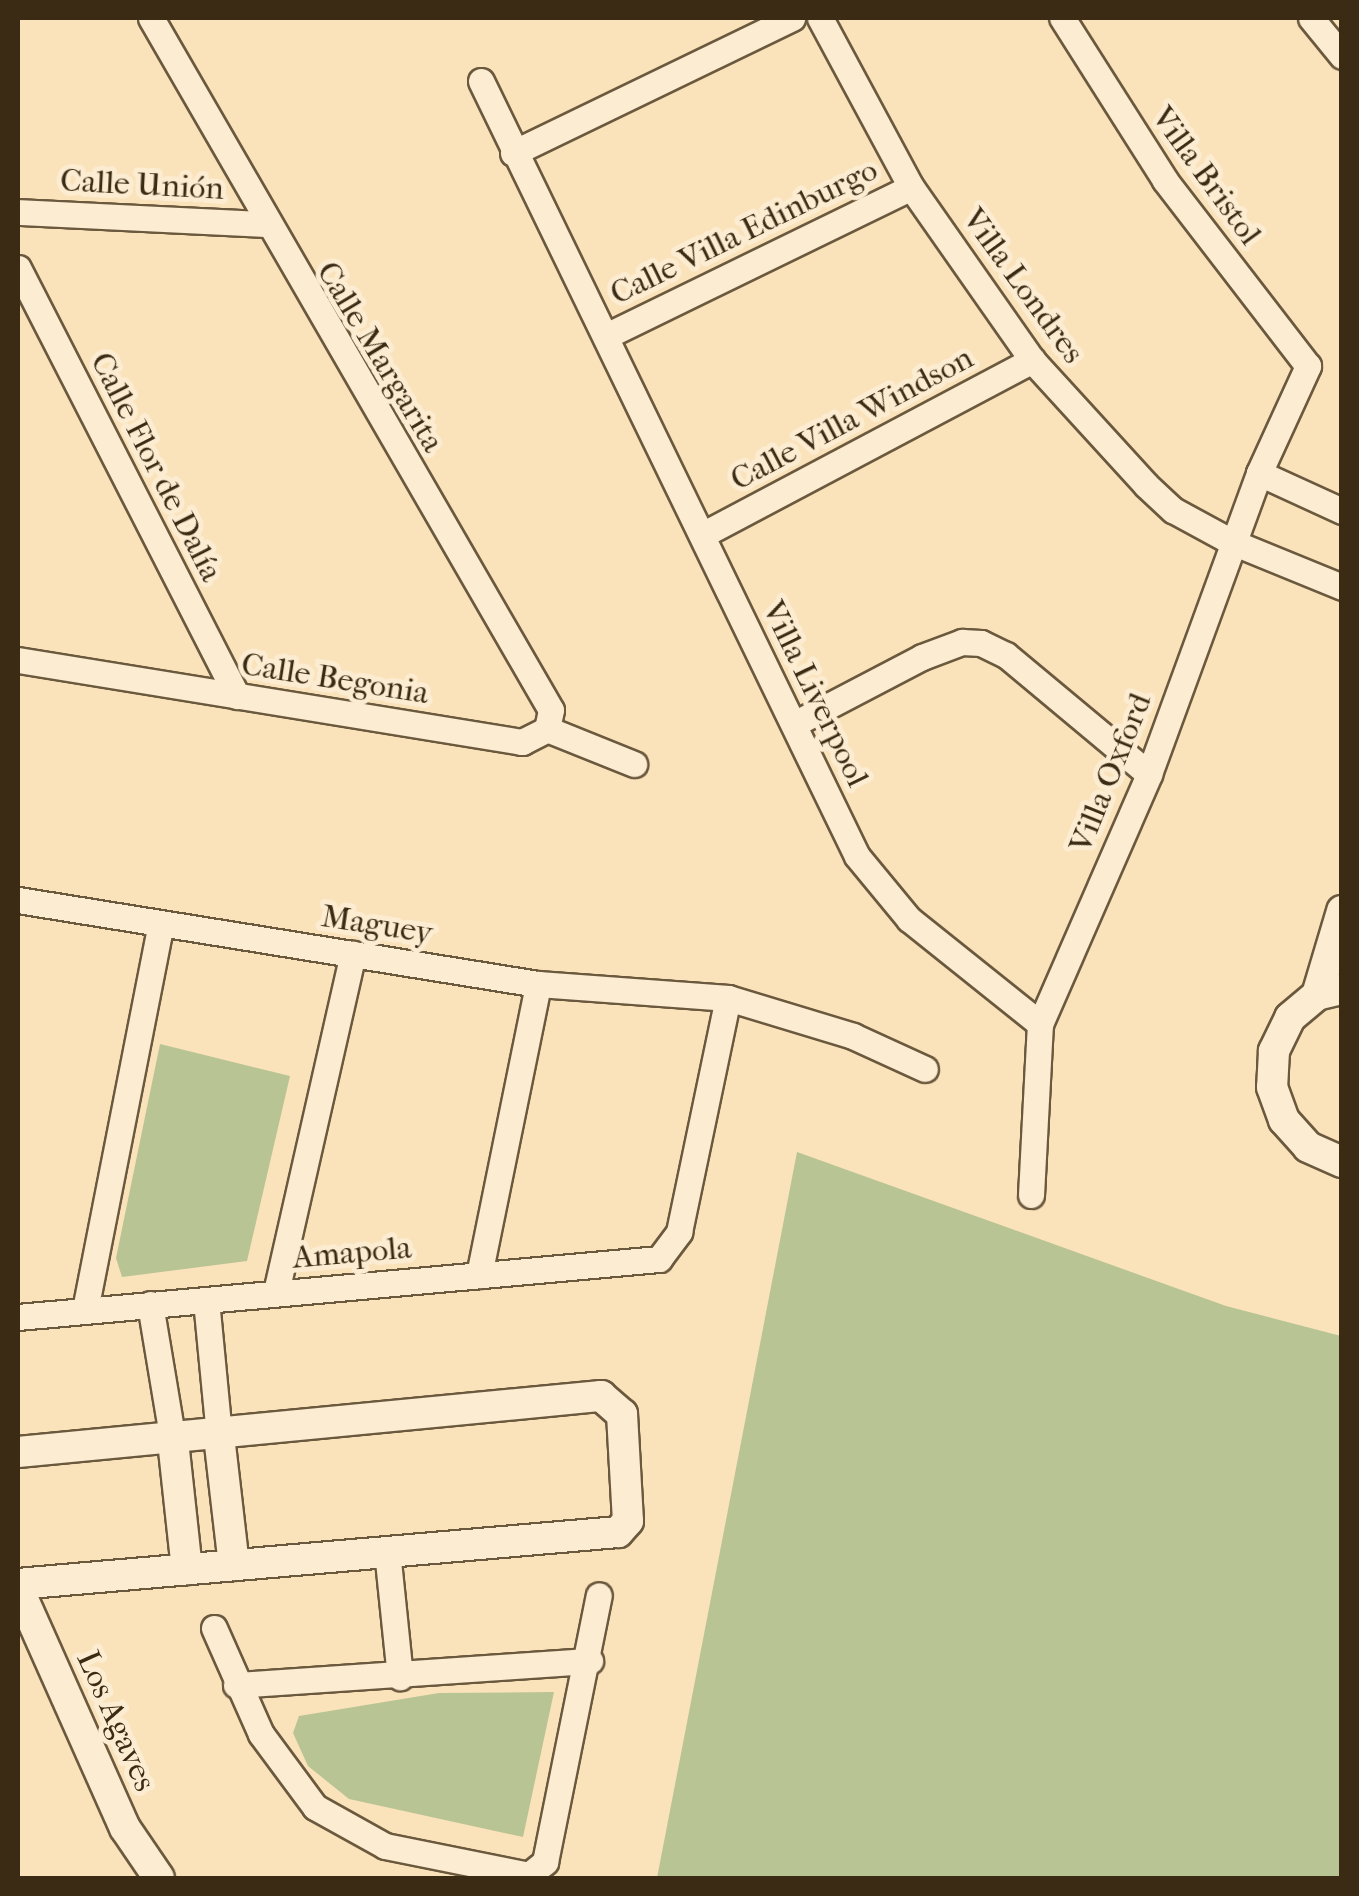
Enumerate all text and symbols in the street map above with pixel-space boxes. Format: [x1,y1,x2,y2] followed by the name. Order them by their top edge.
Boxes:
[1143,99,1269,253] street label: Villa Bristol
[604,151,884,313] street label: Calle Villa Edinburgo
[59,162,225,208] street label: Calle Unión
[954,201,1092,371] street label: Villa Londres
[308,255,452,459] street label: Calle Margarita
[724,339,980,499] street label: Calle Villa Windson
[82,346,230,588] street label: Calle Flor de Dalía
[753,595,877,793] street label: Villa Liverpool
[239,645,431,713] street label: Calle Begonia
[1062,688,1160,858] street label: Villa Oxford
[319,897,435,953] street label: Maguey
[291,1229,413,1277] street label: Amapola
[68,1645,164,1797] street label: Los Agaves

